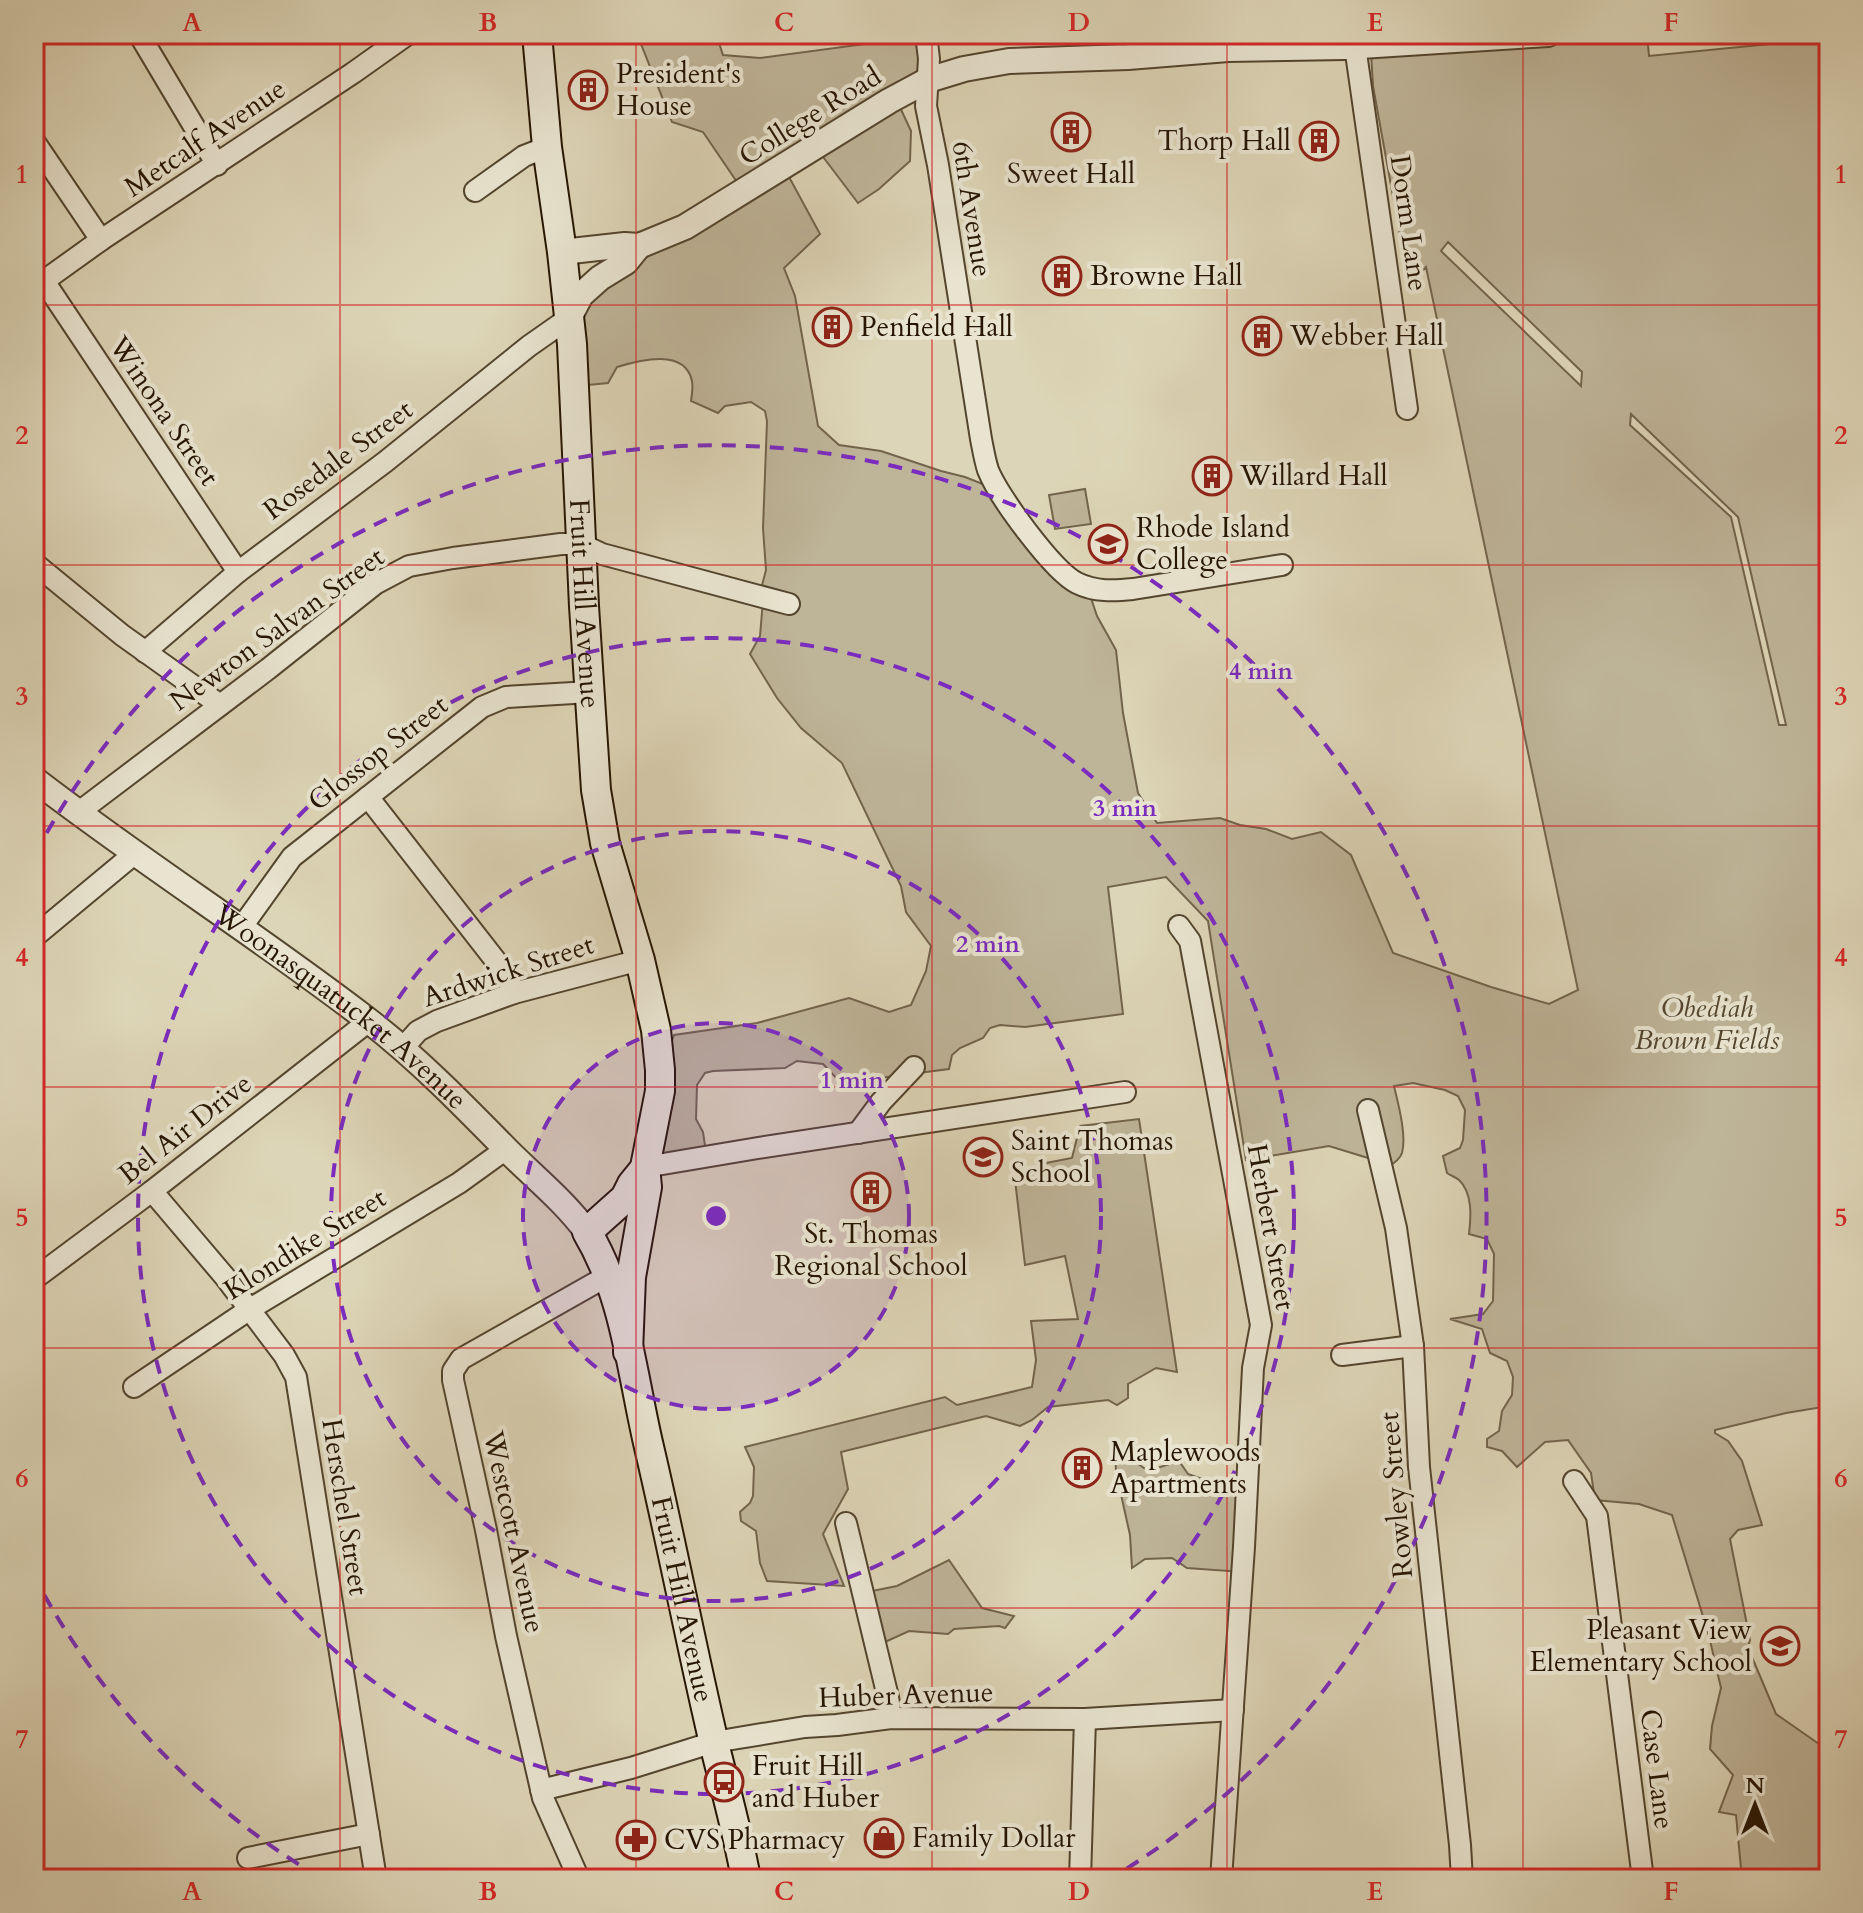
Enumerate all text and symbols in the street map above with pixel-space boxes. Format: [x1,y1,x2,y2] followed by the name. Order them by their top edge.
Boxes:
[182,5,202,40] text: A
[479,5,497,40] text: B
[774,5,794,40] text: C
[1068,5,1090,40] text: D
[1367,5,1383,40] text: E
[1663,5,1679,40] text: F
[616,55,741,125] place label: President's House
[732,57,888,175] street label: College Road
[567,69,609,111] building icon: President's House
[117,70,293,206] street label: Metcalf Avenue
[1050,111,1092,153] building icon: Sweet Hall
[1298,120,1340,162] building icon: Thorp Hall
[1158,122,1291,160] place label: Thorp Hall
[943,138,1001,280] street label: 6th Avenue
[1381,153,1437,293] street label: Dorm Lane
[1007,155,1135,193] place label: Sweet Hall
[15,157,29,192] text: 1
[1834,157,1848,192] text: 1
[1041,255,1083,297] building icon: Browne Hall
[1090,257,1243,295] place label: Browne Hall
[811,306,853,348] building icon: Penfield Hall
[860,308,1013,346] place label: Penfield Hall
[1241,315,1283,357] building icon: Webber Hall
[1289,317,1444,355] place label: Webber Hall
[99,328,228,493] street label: Winona Street
[255,391,421,529] street label: Rosedale Street
[15,418,29,453] text: 2
[1834,418,1848,453] text: 2
[1191,455,1233,497] building icon: Willard Hall
[1239,457,1388,495] place label: Willard Hall
[560,498,610,710] street label: Fruit Hill Avenue
[1136,509,1290,579] place label: Rhode Island College
[1087,523,1129,565] school or university icon: Rhode Island College
[162,538,392,720] street label: Newton Salvan Street
[1229,655,1294,688] text: 4 min
[15,679,29,714] text: 3
[1834,679,1848,714] text: 3
[300,686,456,820] street label: Glossop Street
[1093,792,1158,825] text: 3 min
[205,895,476,1118] street label: Woonasquatucket Avenue
[417,925,599,1017] street label: Ardwick Street
[956,928,1021,961] text: 2 min
[15,940,29,975] text: 4
[1834,940,1848,975] text: 4
[1634,989,1780,1059] park label: Obediah Brown Fields
[820,1064,885,1097] text: 1 min
[110,1065,260,1193] street label: Bel Air Drive
[1011,1122,1173,1192] place label: Saint Thomas School
[962,1136,1004,1178] school or university icon: Saint Thomas School
[1238,1141,1304,1313] street label: Herbert Street
[850,1171,892,1213] building icon: St. Thomas Regional School
[217,1179,393,1309] street label: Klondike Street
[15,1200,29,1235] text: 5
[1834,1200,1848,1235] text: 5
[702,1202,730,1230] centre of rings
[774,1215,968,1285] place label: St. Thomas Regional School
[1370,1410,1422,1580] street label: Rowley Street
[312,1416,378,1598] street label: Herschel Street
[474,1426,554,1637] street label: Westcott Avenue
[1110,1433,1260,1503] place label: Maplewoods Apartments
[1061,1447,1103,1489] building icon: Maplewoods Apartments
[15,1461,29,1496] text: 6
[1834,1461,1848,1496] text: 6
[642,1493,723,1706] street label: Fruit Hill Avenue
[1530,1611,1753,1681] place label: Pleasant View Elementary School
[1759,1625,1801,1667] school or university icon: Pleasant View Elementary School
[818,1673,994,1717] street label: Huber Avenue
[1631,1707,1683,1831] street label: Case Lane
[15,1722,29,1757] text: 7
[1834,1722,1848,1757] text: 7
[752,1747,880,1817] place label: Fruit Hill and Huber
[703,1761,745,1803] bus stop icon: Fruit Hill and Huber
[1715,1765,1795,1845] north arrow
[1745,1771,1765,1801] text: N
[863,1817,905,1859] shop icon: Family Dollar
[615,1819,657,1861] pharmacy icon: CVS Pharmacy
[912,1819,1076,1857] place label: Family Dollar
[664,1821,845,1859] place label: CVS Pharmacy
[182,1874,202,1909] text: A
[479,1874,497,1909] text: B
[774,1874,794,1909] text: C
[1068,1874,1090,1909] text: D
[1367,1874,1383,1909] text: E
[1663,1874,1679,1909] text: F

